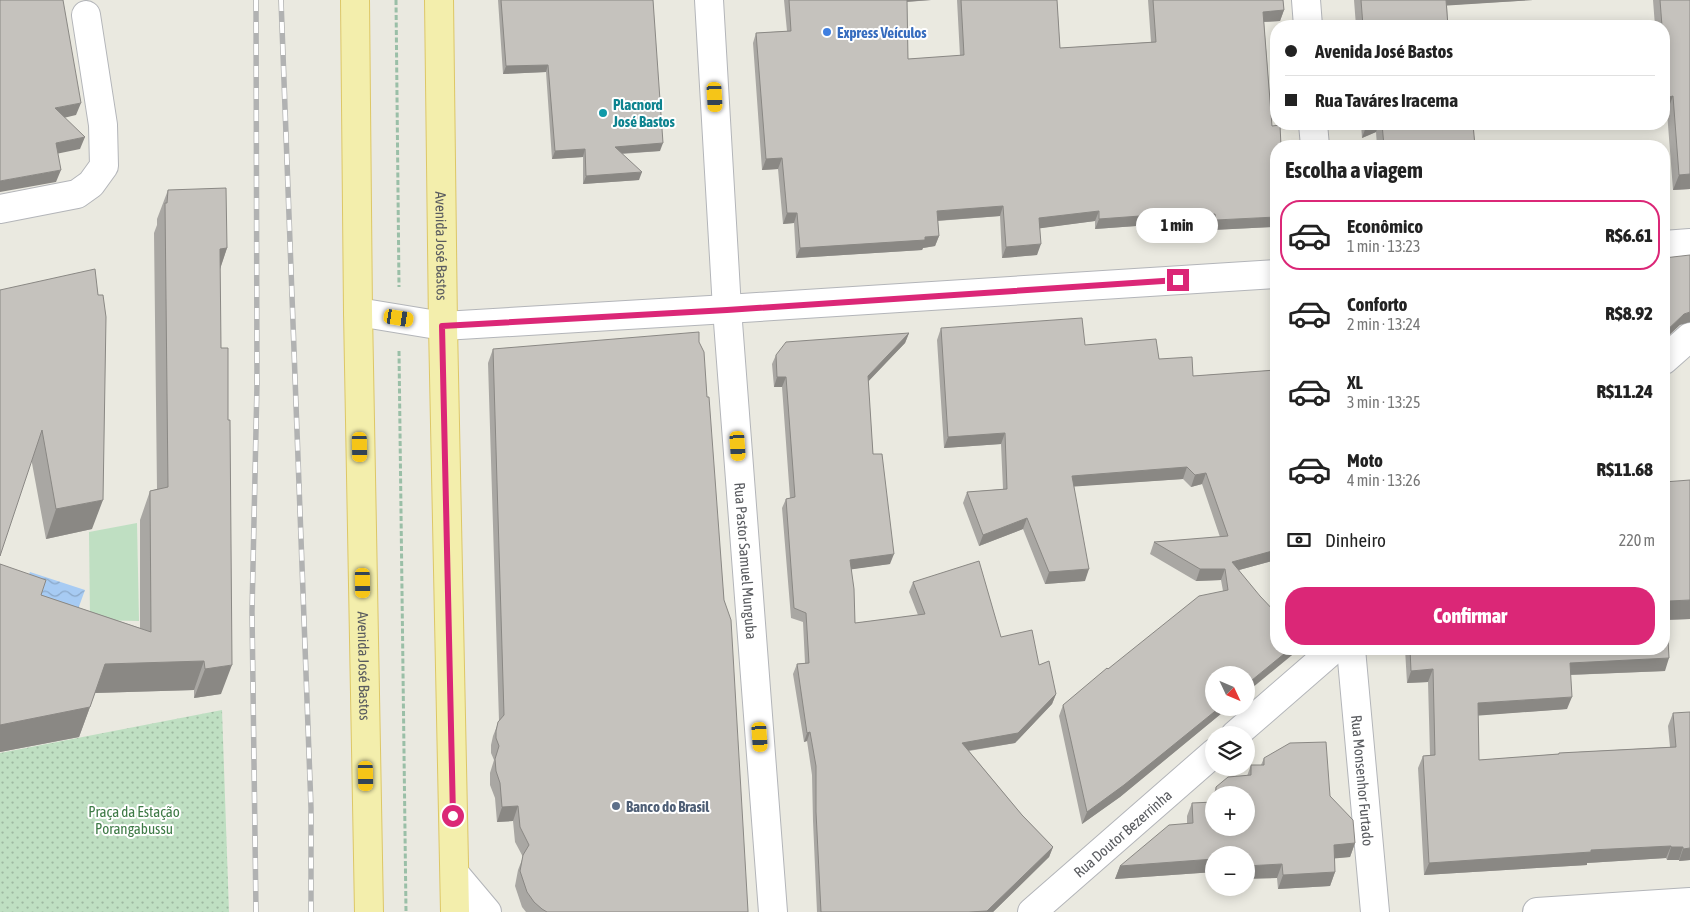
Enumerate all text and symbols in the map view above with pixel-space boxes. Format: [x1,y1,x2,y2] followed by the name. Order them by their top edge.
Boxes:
[837,24,927,41] place label: Express Veículos
[821,26,833,38] marker: Express Veículos
[1315,40,1453,62] text: Avenida José Bastos
[706,82,723,112] car
[1315,89,1458,111] text: Rua Taváres Iracema
[612,96,676,130] place label: Placnord José Bastos
[597,107,609,119] marker: Placnord José Bastos
[1285,157,1423,183] text: Escolha a viagem
[433,191,451,301] street label: Avenida José Bastos
[1137,208,1219,242] callout: 1 min
[1287,213,1332,258] icon: car
[1347,215,1423,237] text: Econômico
[1161,216,1193,234] text: 1 min
[1605,224,1653,246] text: R$6.61
[1347,237,1420,255] text: 1 min · 13:23
[1167,269,1189,291] route end
[1287,291,1332,336] icon: car
[1347,293,1408,315] text: Conforto
[1605,302,1653,324] text: R$8.92
[383,308,414,328] car
[1347,315,1420,333] text: 2 min · 13:24
[1287,369,1332,414] icon: car
[1347,371,1363,393] text: XL
[1596,380,1653,402] text: R$11.24
[1347,393,1420,411] text: 3 min · 13:25
[729,431,746,461] car
[352,432,367,462] car
[1287,447,1332,492] icon: car
[1347,449,1383,471] text: Moto
[1596,458,1653,480] text: R$11.68
[1347,471,1420,489] text: 4 min · 13:26
[732,482,761,640] street label: Rua Pastor Samuel Munguba
[1285,526,1313,554] icon: cash
[1325,529,1386,551] text: Dinheiro
[1619,531,1655,549] text: 220 m
[355,568,370,598] car
[1285,587,1655,645] button: Confirmar
[355,611,374,721] street label: Avenida José Bastos
[1205,666,1255,716] north arrow
[1205,666,1255,896] map controls
[1349,714,1377,847] street label: Rua Monsenhor Furtado
[751,722,768,752] car
[1205,726,1255,776] button: layers
[358,761,373,791] car
[1070,786,1175,880] street label: Rua Doutor Bezerrinha
[1205,786,1255,836] button: +
[626,798,710,815] place label: Banco do Brasil
[610,800,622,812] marker: Banco do Brasil
[88,803,180,837] park label: Praça da Estação Porangabussu
[442,805,464,827] route start
[1205,846,1255,896] button: −

